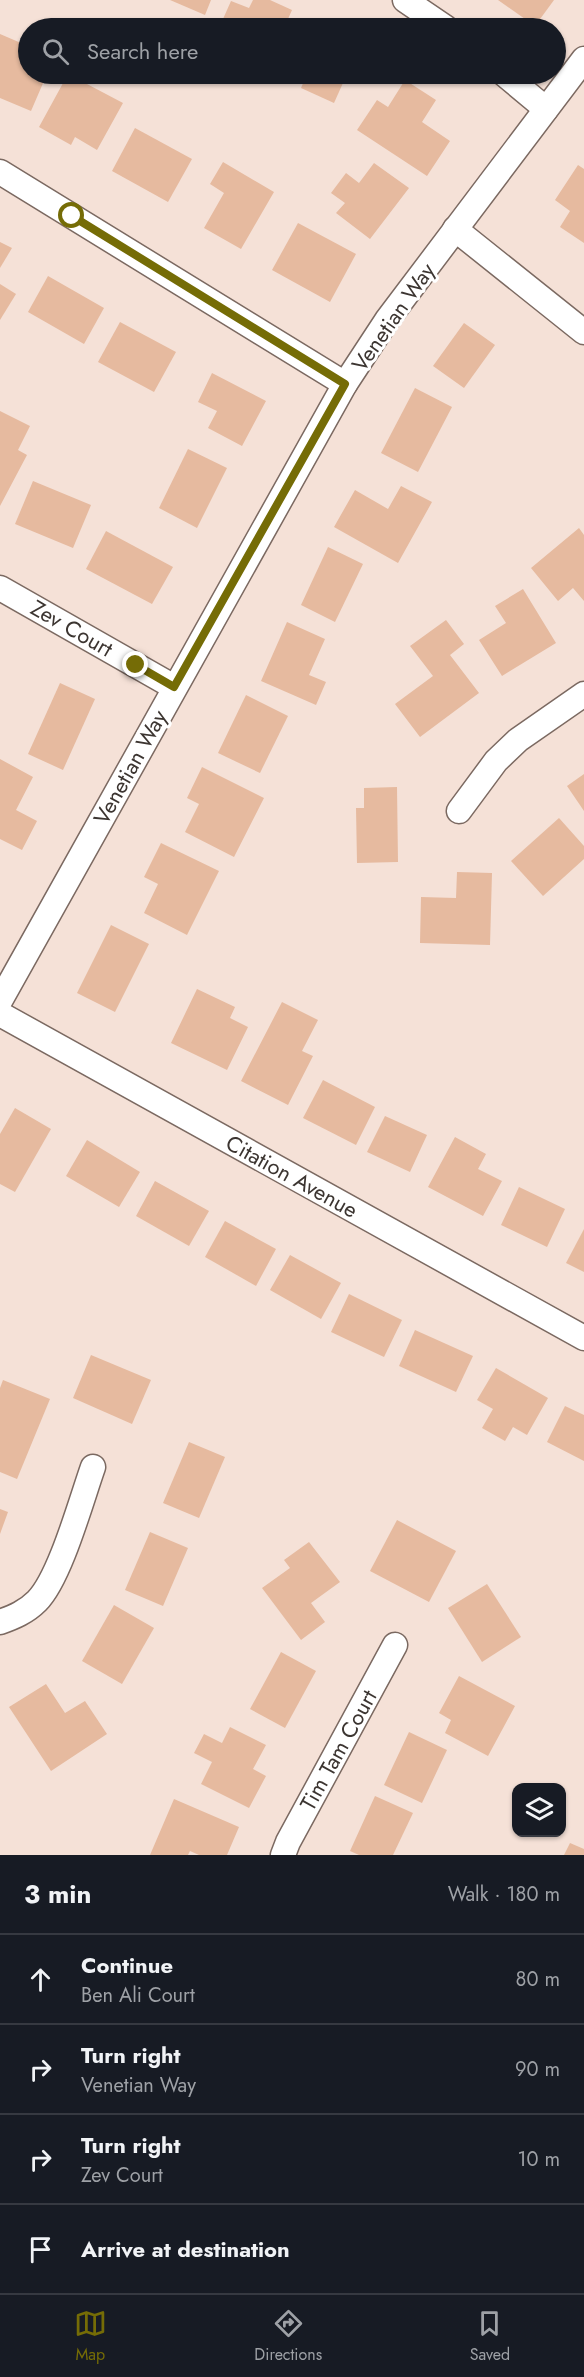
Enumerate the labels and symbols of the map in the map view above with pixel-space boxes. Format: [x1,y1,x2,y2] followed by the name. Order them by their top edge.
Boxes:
[58,202,84,228] route start
[344,256,443,378] street label: Venetian Way
[25,592,120,665] street label: Zev Court
[122,651,148,677] route end
[85,704,175,830] street label: Venetian Way
[220,1127,364,1225] street label: Citation Avenue
[292,1683,385,1816] street label: Tim Tam Court

